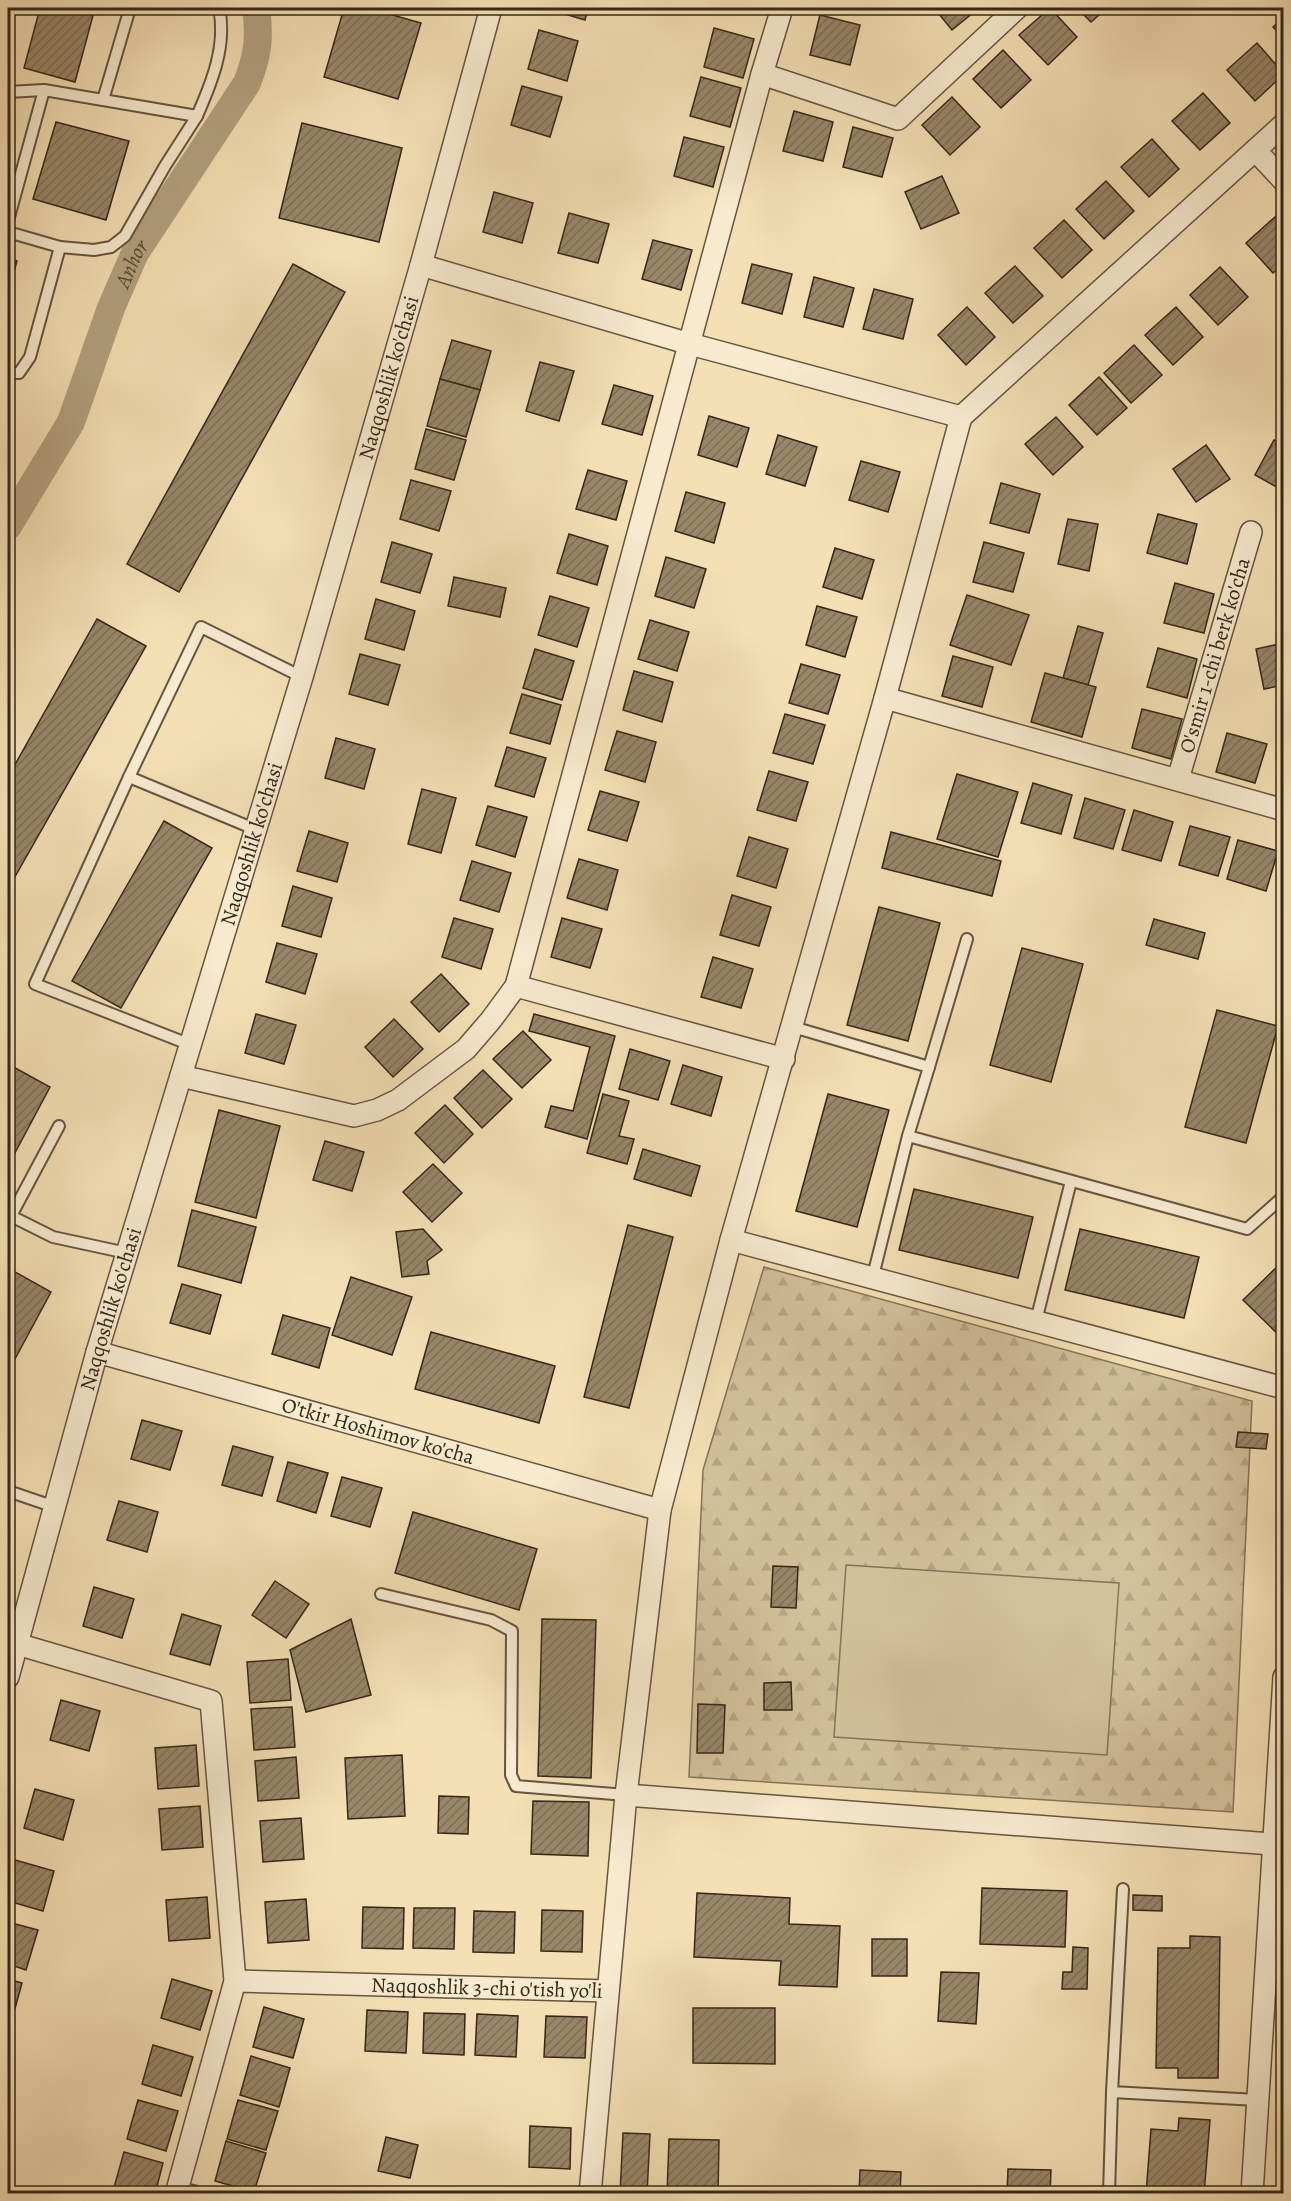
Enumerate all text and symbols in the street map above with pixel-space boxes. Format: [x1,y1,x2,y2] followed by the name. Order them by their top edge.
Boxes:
[107,233,157,294] water label: Anhor
[352,292,425,463] street label: Naqqoshlik ko'chasi
[1172,554,1257,756] street label: O'smir 1-chi berk ko'cha
[213,759,289,929] street label: Naqqoshlik ko'chasi
[73,1224,148,1394] street label: Naqqoshlik ko'chasi
[279,1391,478,1471] street label: O'tkir Hoshimov ko'cha
[371,1971,603,2005] street label: Naqqoshlik 3-chi o'tish yo'li

